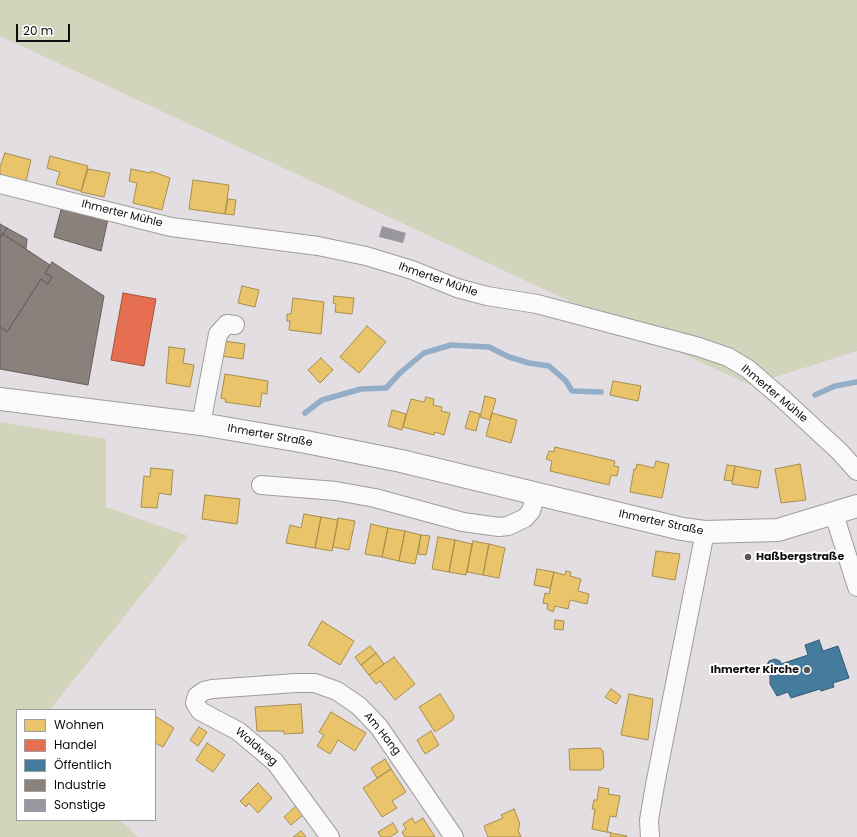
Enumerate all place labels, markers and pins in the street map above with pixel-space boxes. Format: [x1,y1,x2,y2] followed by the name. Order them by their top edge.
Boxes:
[756,550,844,564] place label: Haßbergstraße
[743,552,753,562] marker: Haßbergstraße
[710,663,799,677] place label: Ihmerter Kirche
[802,665,812,675] marker: Ihmerter Kirche

